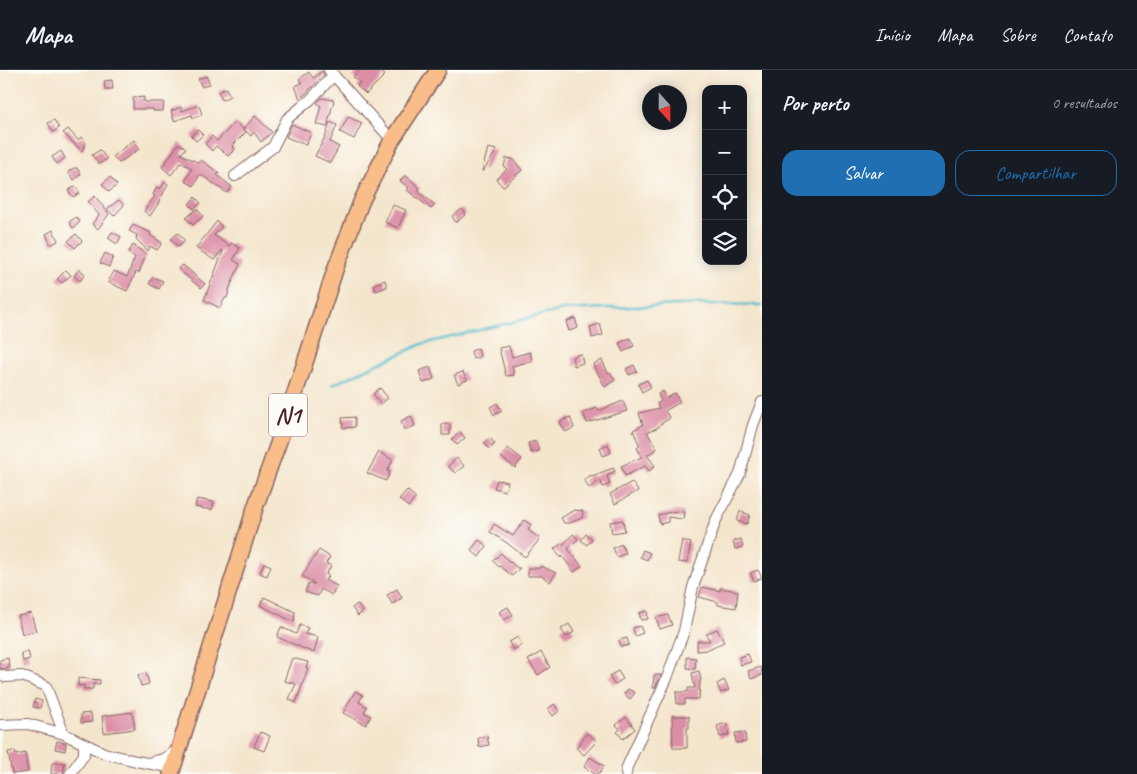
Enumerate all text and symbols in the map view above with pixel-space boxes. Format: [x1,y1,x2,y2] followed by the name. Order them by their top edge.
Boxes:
[25,20,72,50] text: Mapa
[875,24,910,46] text: Início
[938,24,972,46] text: Mapa
[1000,24,1036,46] text: Sobre
[1064,24,1112,46] text: Contato
[642,85,687,130] north arrow
[702,85,747,265] map controls
[702,85,747,130] button: +
[782,90,849,116] text: Por perto
[1052,93,1117,113] text: 0 resultados
[702,130,747,175] button: −
[782,150,945,196] button: Salvar
[955,150,1117,196] button: Compartilhar
[702,175,747,220] button: locate
[702,220,747,265] button: layers
[269,394,307,436] road number: N1

